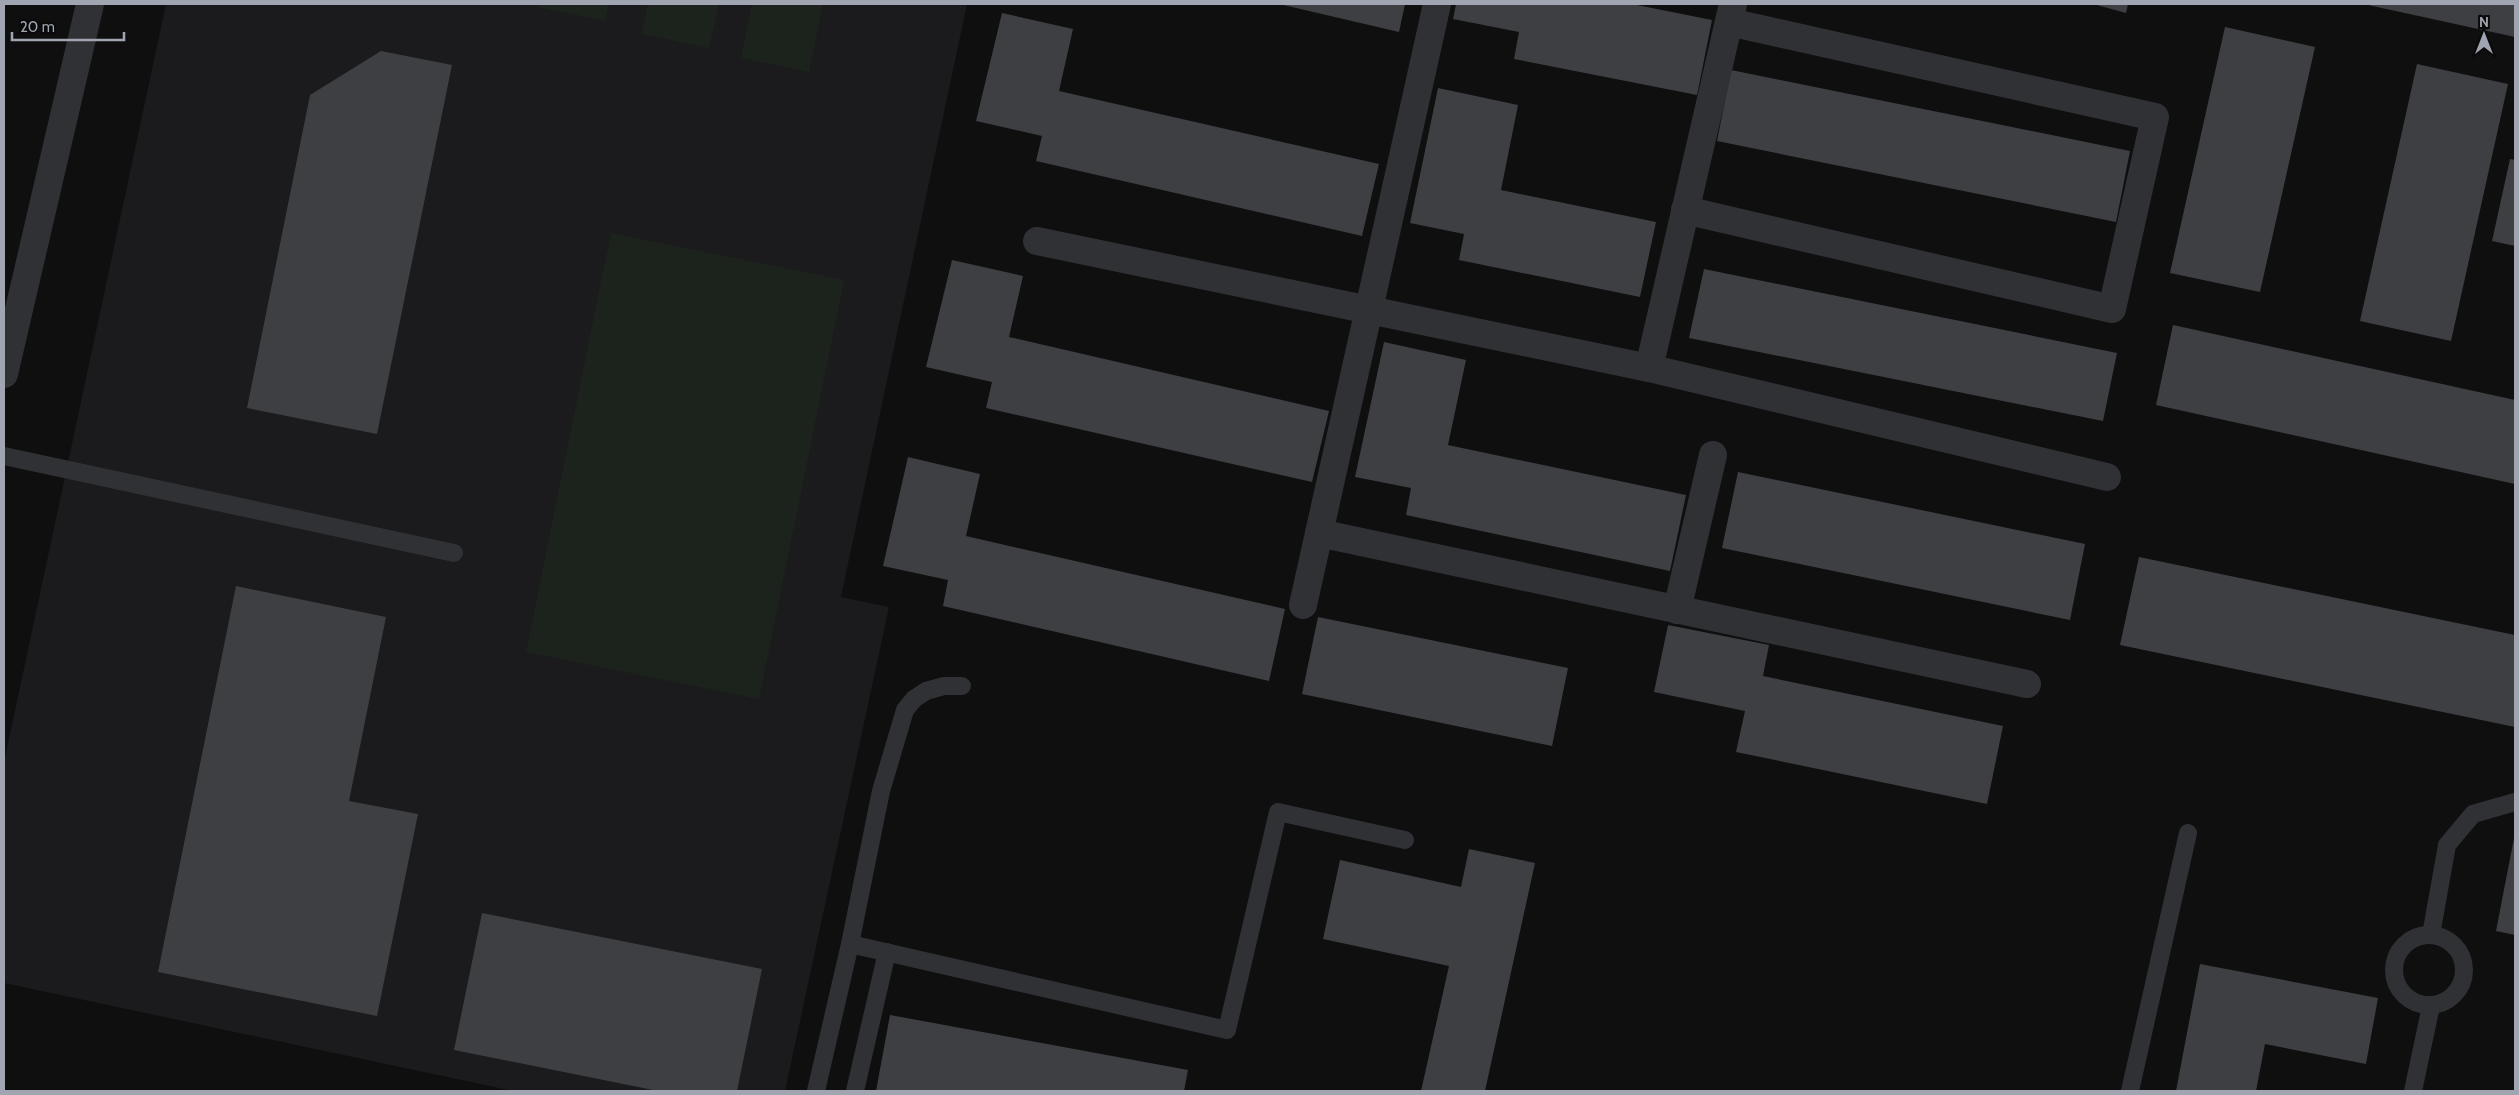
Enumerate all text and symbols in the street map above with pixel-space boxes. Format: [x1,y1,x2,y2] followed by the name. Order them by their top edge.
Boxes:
[12,10,125,42] scale bar
[2459,10,2509,60] north arrow
[2479,13,2489,31] text: N
[20,18,55,36] text: 20 m

